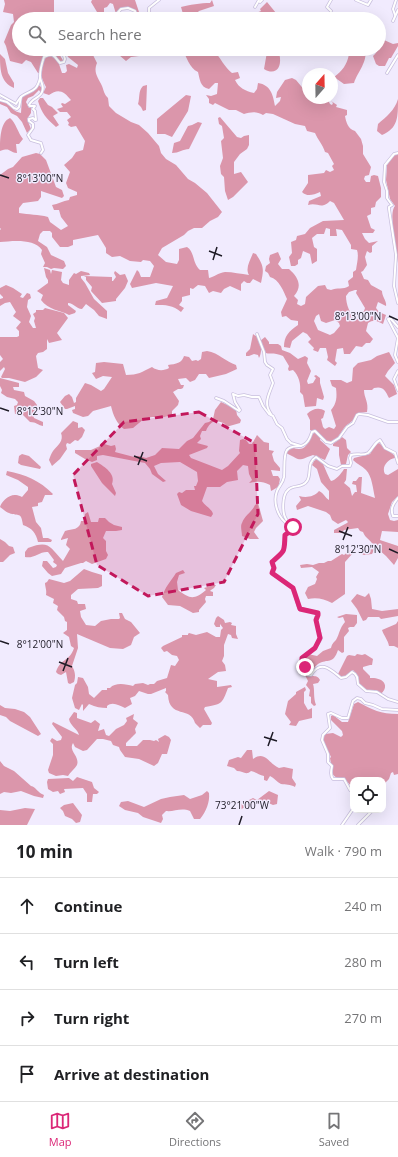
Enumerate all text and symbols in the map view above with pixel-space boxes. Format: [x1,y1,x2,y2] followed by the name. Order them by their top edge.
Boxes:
[12,12,386,56] search box
[26,23,48,45] icon: search
[58,24,142,44] text: Search here
[302,68,338,104] north arrow
[17,171,63,185] text: 8°13'00"N
[335,309,381,323] text: 8°13'00"N
[17,404,63,418] text: 8°12'30"N
[284,518,302,536] route start
[335,542,381,556] text: 8°12'30"N
[17,637,63,651] text: 8°12'00"N
[296,658,314,676] route end
[350,777,386,813] map controls
[350,777,386,813] button: locate
[215,798,270,812] text: 73°21'00"W
[16,840,73,863] text: 10 min
[305,842,382,860] text: Walk · 790 m
[16,895,38,917] icon: ahead
[54,896,122,916] text: Continue
[344,897,382,915] text: 240 m
[16,951,38,973] icon: left
[54,952,119,972] text: Turn left
[344,953,382,971] text: 280 m
[16,1007,38,1029] icon: right
[54,1008,129,1028] text: Turn right
[344,1009,382,1027] text: 270 m
[16,1063,38,1085] icon: arrive
[54,1064,209,1084] text: Arrive at destination
[49,1110,72,1149] tab: Map
[169,1110,221,1149] tab: Directions
[319,1110,349,1149] tab: Saved

